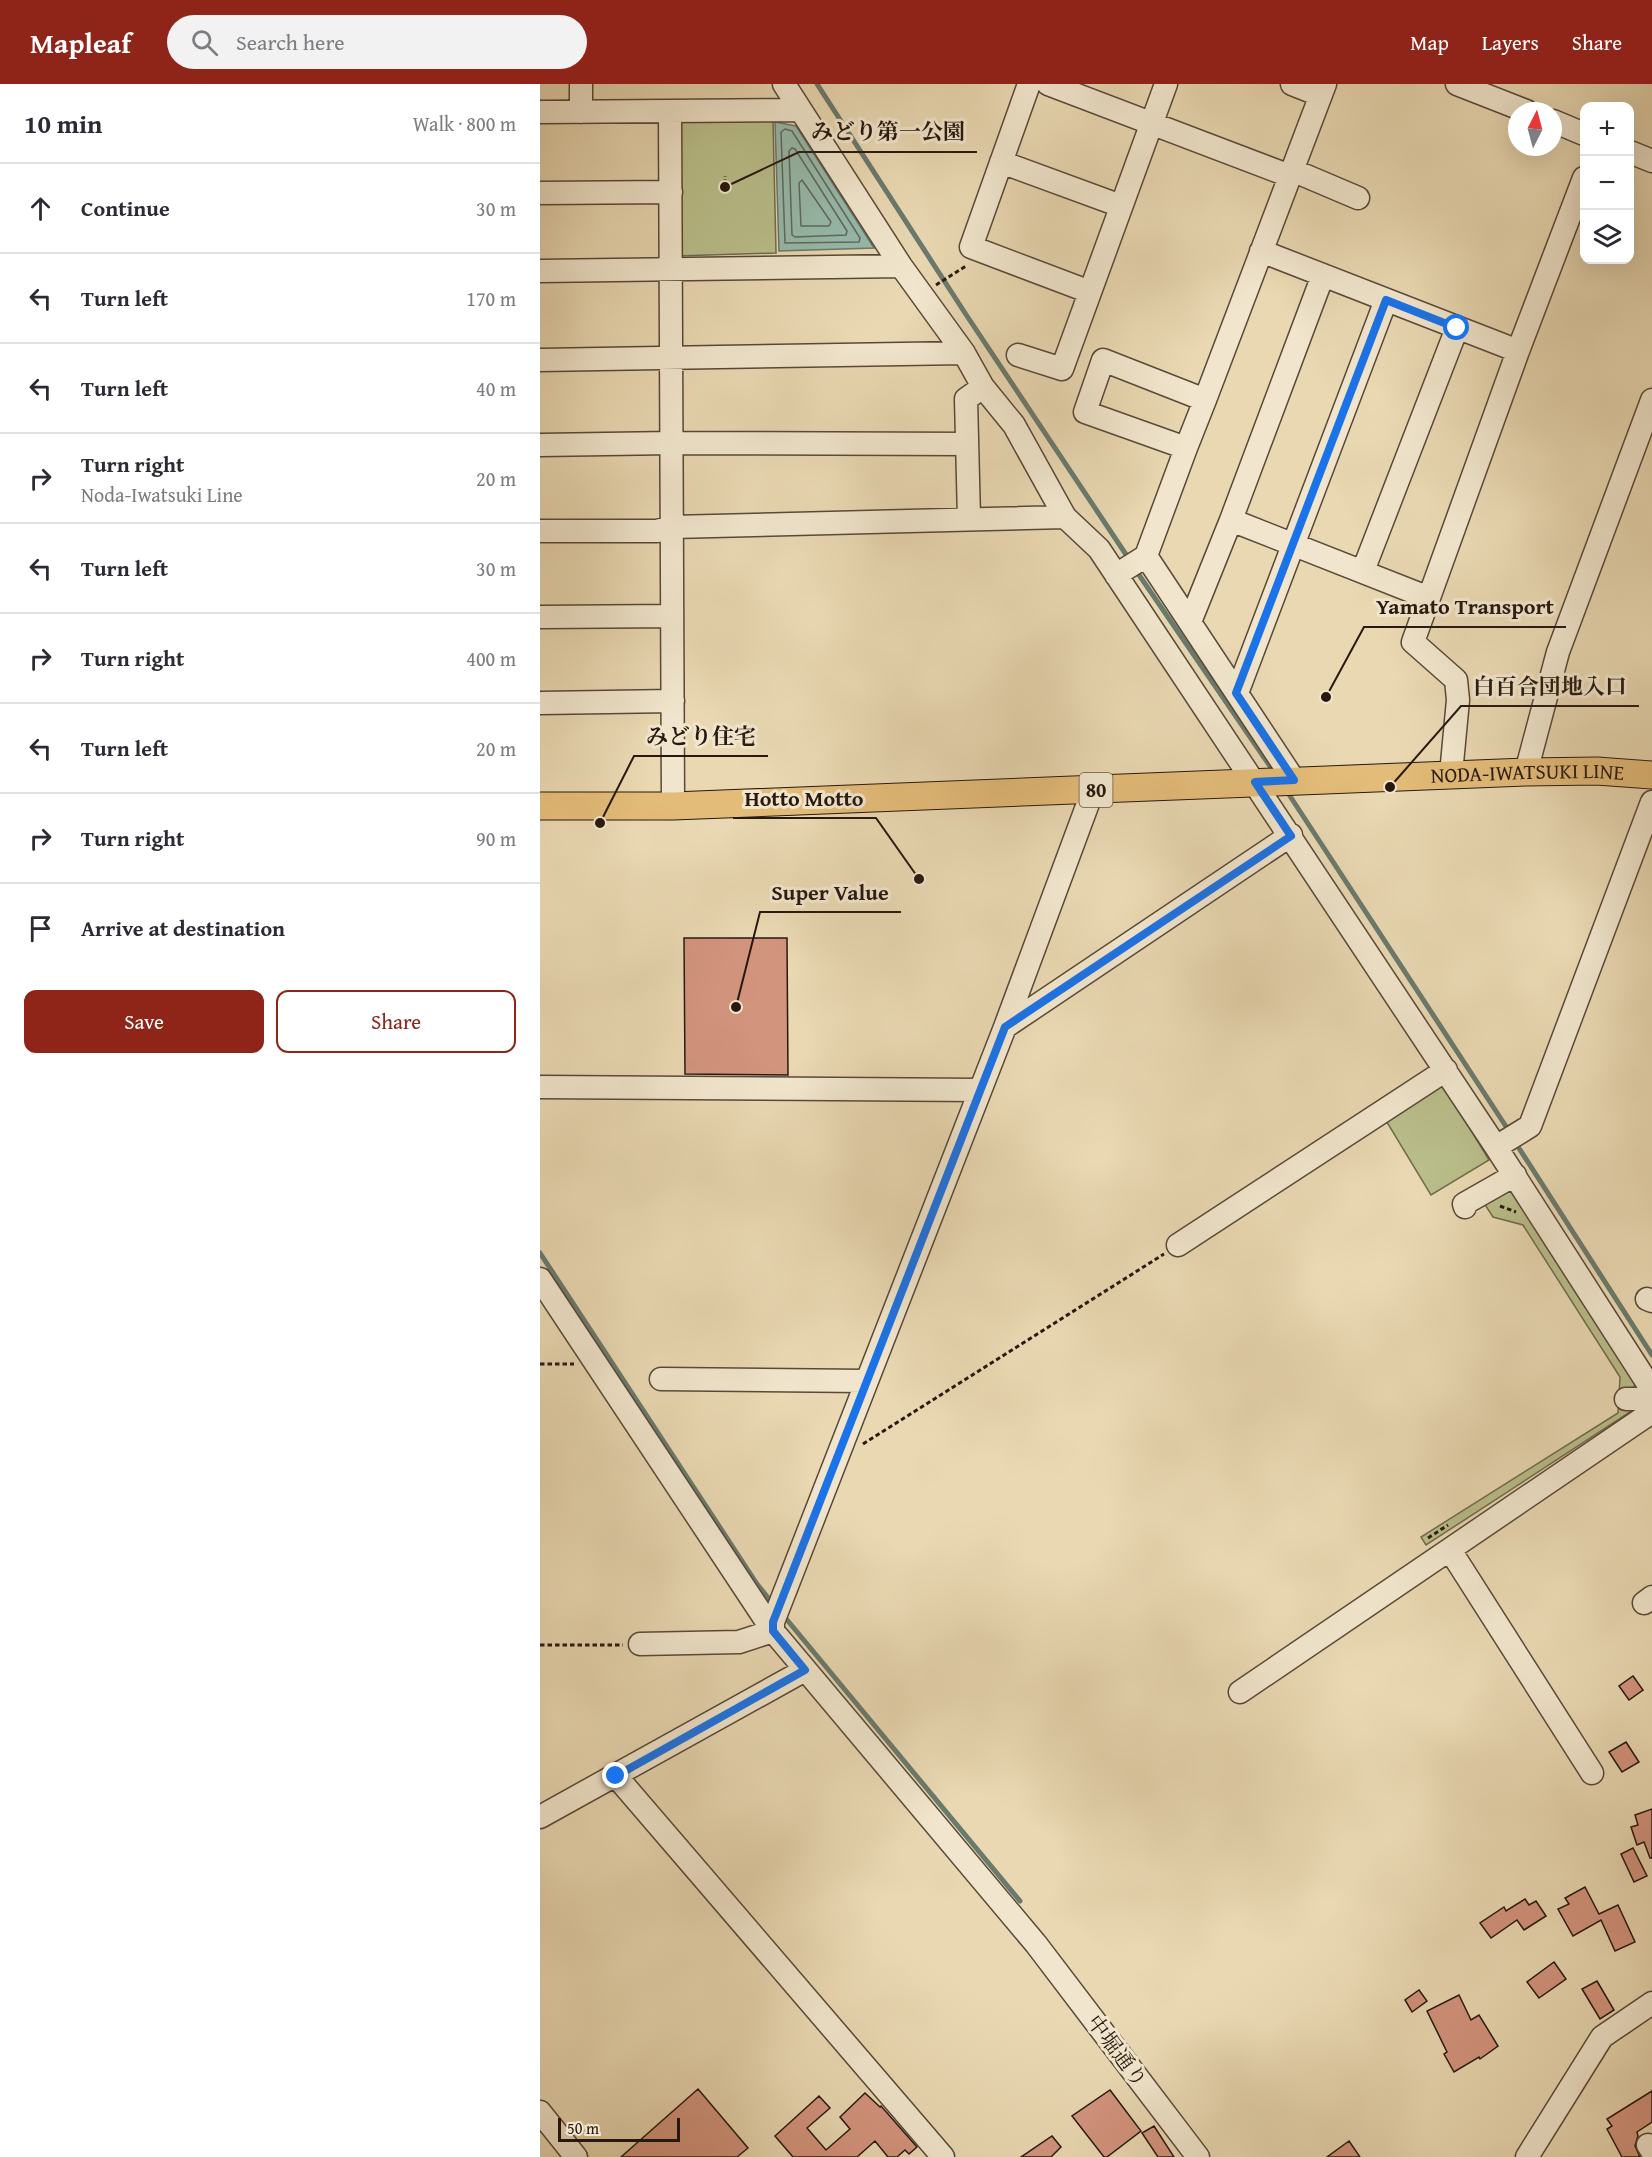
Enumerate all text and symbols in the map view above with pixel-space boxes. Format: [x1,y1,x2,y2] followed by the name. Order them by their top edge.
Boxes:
[167,15,587,69] search box
[30,22,131,63] text: Mapleaf
[188,26,221,59] icon: search
[236,26,345,58] text: Search here
[1410,27,1449,58] text: Map
[1482,27,1539,58] text: Layers
[1572,27,1622,58] text: Share
[1508,102,1562,156] north arrow
[1580,102,1634,264] map controls
[1580,102,1634,156] button: +
[24,104,102,143] text: 10 min
[413,109,516,138] text: Walk · 800 m
[799,112,977,152] callout: みどり第一公園
[811,115,965,147] text: みどり第一公園
[1580,156,1634,210] button: −
[24,192,57,225] icon: ahead
[81,192,170,224] text: Continue
[476,194,516,223] text: 30 m
[1580,210,1634,264] button: layers
[24,282,57,315] icon: left
[81,282,168,314] text: Turn left
[466,284,516,313] text: 170 m
[1443,314,1469,340] route start
[24,372,57,405] icon: left
[81,372,168,404] text: Turn left
[476,374,516,403] text: 40 m
[81,448,184,480] text: Turn right
[24,462,57,495] icon: right
[476,464,516,493] text: 20 m
[81,480,243,509] text: Noda-Iwatsuki Line
[24,552,57,585] icon: left
[81,552,168,584] text: Turn left
[476,554,516,583] text: 30 m
[1364,587,1566,627] callout: Yamato Transport
[1376,590,1555,622] text: Yamato Transport
[24,642,57,675] icon: right
[81,642,184,674] text: Turn right
[466,644,516,673] text: 400 m
[1461,666,1639,706] callout: 白百合団地入口
[1473,670,1627,702] text: 白百合団地入口
[634,716,768,756] callout: みどり住宅
[646,720,756,752] text: みどり住宅
[24,732,57,765] icon: left
[81,732,168,764] text: Turn left
[476,734,516,763] text: 20 m
[1430,755,1626,791] street label: NODA-IWATSUKI LINE
[1080,773,1112,807] road number: 80
[733,778,876,818] callout: Hotto Motto
[744,782,864,814] text: Hotto Motto
[24,822,57,855] icon: right
[81,822,184,854] text: Turn right
[476,824,516,853] text: 90 m
[760,872,901,912] callout: Super Value
[771,876,889,908] text: Super Value
[24,912,57,945] icon: arrive
[81,912,285,944] text: Arrive at destination
[24,990,264,1053] button: Save
[276,990,516,1053] button: Share
[602,1762,628,1788] route end
[1080,2008,1155,2094] street label: 中堀通り
[558,2115,680,2142] scale bar
[567,2116,599,2140] text: 50 m

